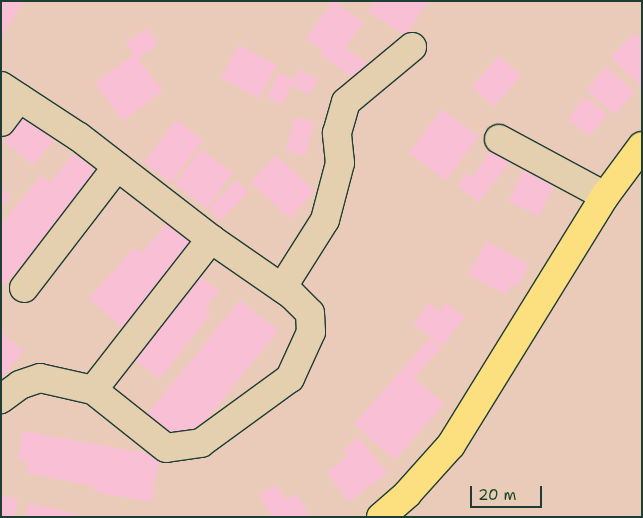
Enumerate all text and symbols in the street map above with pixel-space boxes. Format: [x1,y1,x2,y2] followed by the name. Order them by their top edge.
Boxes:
[473,476,546,508] scale bar
[478,485,517,505] text: 20 m

